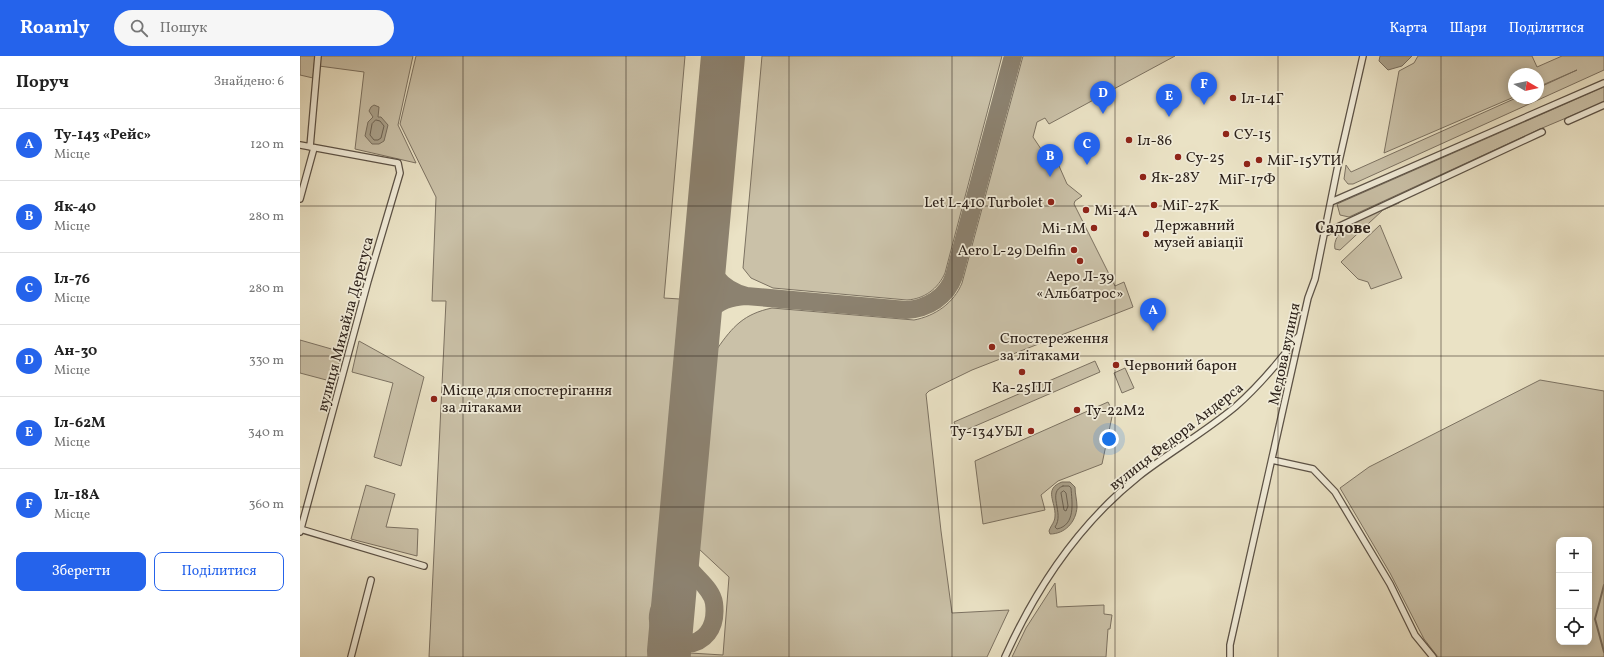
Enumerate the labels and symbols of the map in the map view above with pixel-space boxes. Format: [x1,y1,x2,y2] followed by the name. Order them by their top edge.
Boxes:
[1508,68,1544,104] north arrow
[1191,72,1217,105] pin: F
[1090,81,1116,114] pin: D
[1156,84,1182,117] pin: E
[1241,89,1284,110] place label: Іл-14Г
[1228,93,1238,103] marker: Іл-14Г
[1234,125,1271,146] place label: СУ-15
[1221,129,1231,139] marker: СУ-15
[1137,131,1172,152] place label: Іл-86
[1074,132,1100,165] pin: C
[1124,135,1134,145] marker: Іл-86
[1037,144,1063,177] pin: B
[1186,148,1224,169] place label: Су-25
[1267,151,1341,172] place label: МіГ-15УТИ
[1173,152,1183,162] marker: Су-25
[1254,155,1264,165] marker: МіГ-15УТИ
[1242,159,1252,169] marker: МіГ-17Ф
[1151,168,1200,189] place label: Як-28У
[1218,170,1276,191] place label: МіГ-17Ф
[1138,172,1148,182] marker: Як-28У
[924,193,1043,214] place label: Let L-410 Turbolet
[1162,196,1219,217] place label: МіГ-27K
[1046,197,1056,207] marker: Let L-410 Turbolet
[1149,200,1159,210] marker: МіГ-27K
[1094,201,1138,222] place label: Мі-4А
[1081,205,1091,215] marker: Мі-4А
[1154,216,1244,254] place label: Державний музей авіації
[1315,218,1371,240] district label: Садове
[1041,219,1086,240] place label: Мі-1М
[1089,223,1099,233] marker: Мі-1М
[1141,229,1151,239] marker: Державний музей авіації
[313,234,380,414] street label: вулиця Михайла Дерегуса
[958,241,1066,262] place label: Aero L-29 Delfin
[1069,245,1079,255] marker: Aero L-29 Delfin
[1075,256,1085,266] marker: Аеро Л-39 «Альбатрос»
[1036,267,1124,305] place label: Аеро Л-39 «Альбатрос»
[1140,298,1166,331] pin: A
[1264,301,1307,408] street label: Медова вулиця
[1000,329,1109,367] place label: Спостереження за літаками
[987,342,997,352] marker: Спостереження за літаками
[1124,356,1237,377] place label: Червоний барон
[1111,360,1121,370] marker: Червоний барон
[1017,367,1027,377] marker: Ка-25ПЛ
[992,378,1052,399] place label: Ка-25ПЛ
[1105,378,1248,496] street label: вулиця Федора Андерса
[442,381,612,419] place label: Місце для спостерігання за літаками
[429,394,439,404] marker: Місце для спостерігання за літаками
[1085,401,1145,422] place label: Ту-22М2
[1072,405,1082,415] marker: Ту-22М2
[950,422,1023,443] place label: Ту-134УБЛ
[1026,426,1036,436] marker: Ту-134УБЛ
[1099,429,1119,449] your location

